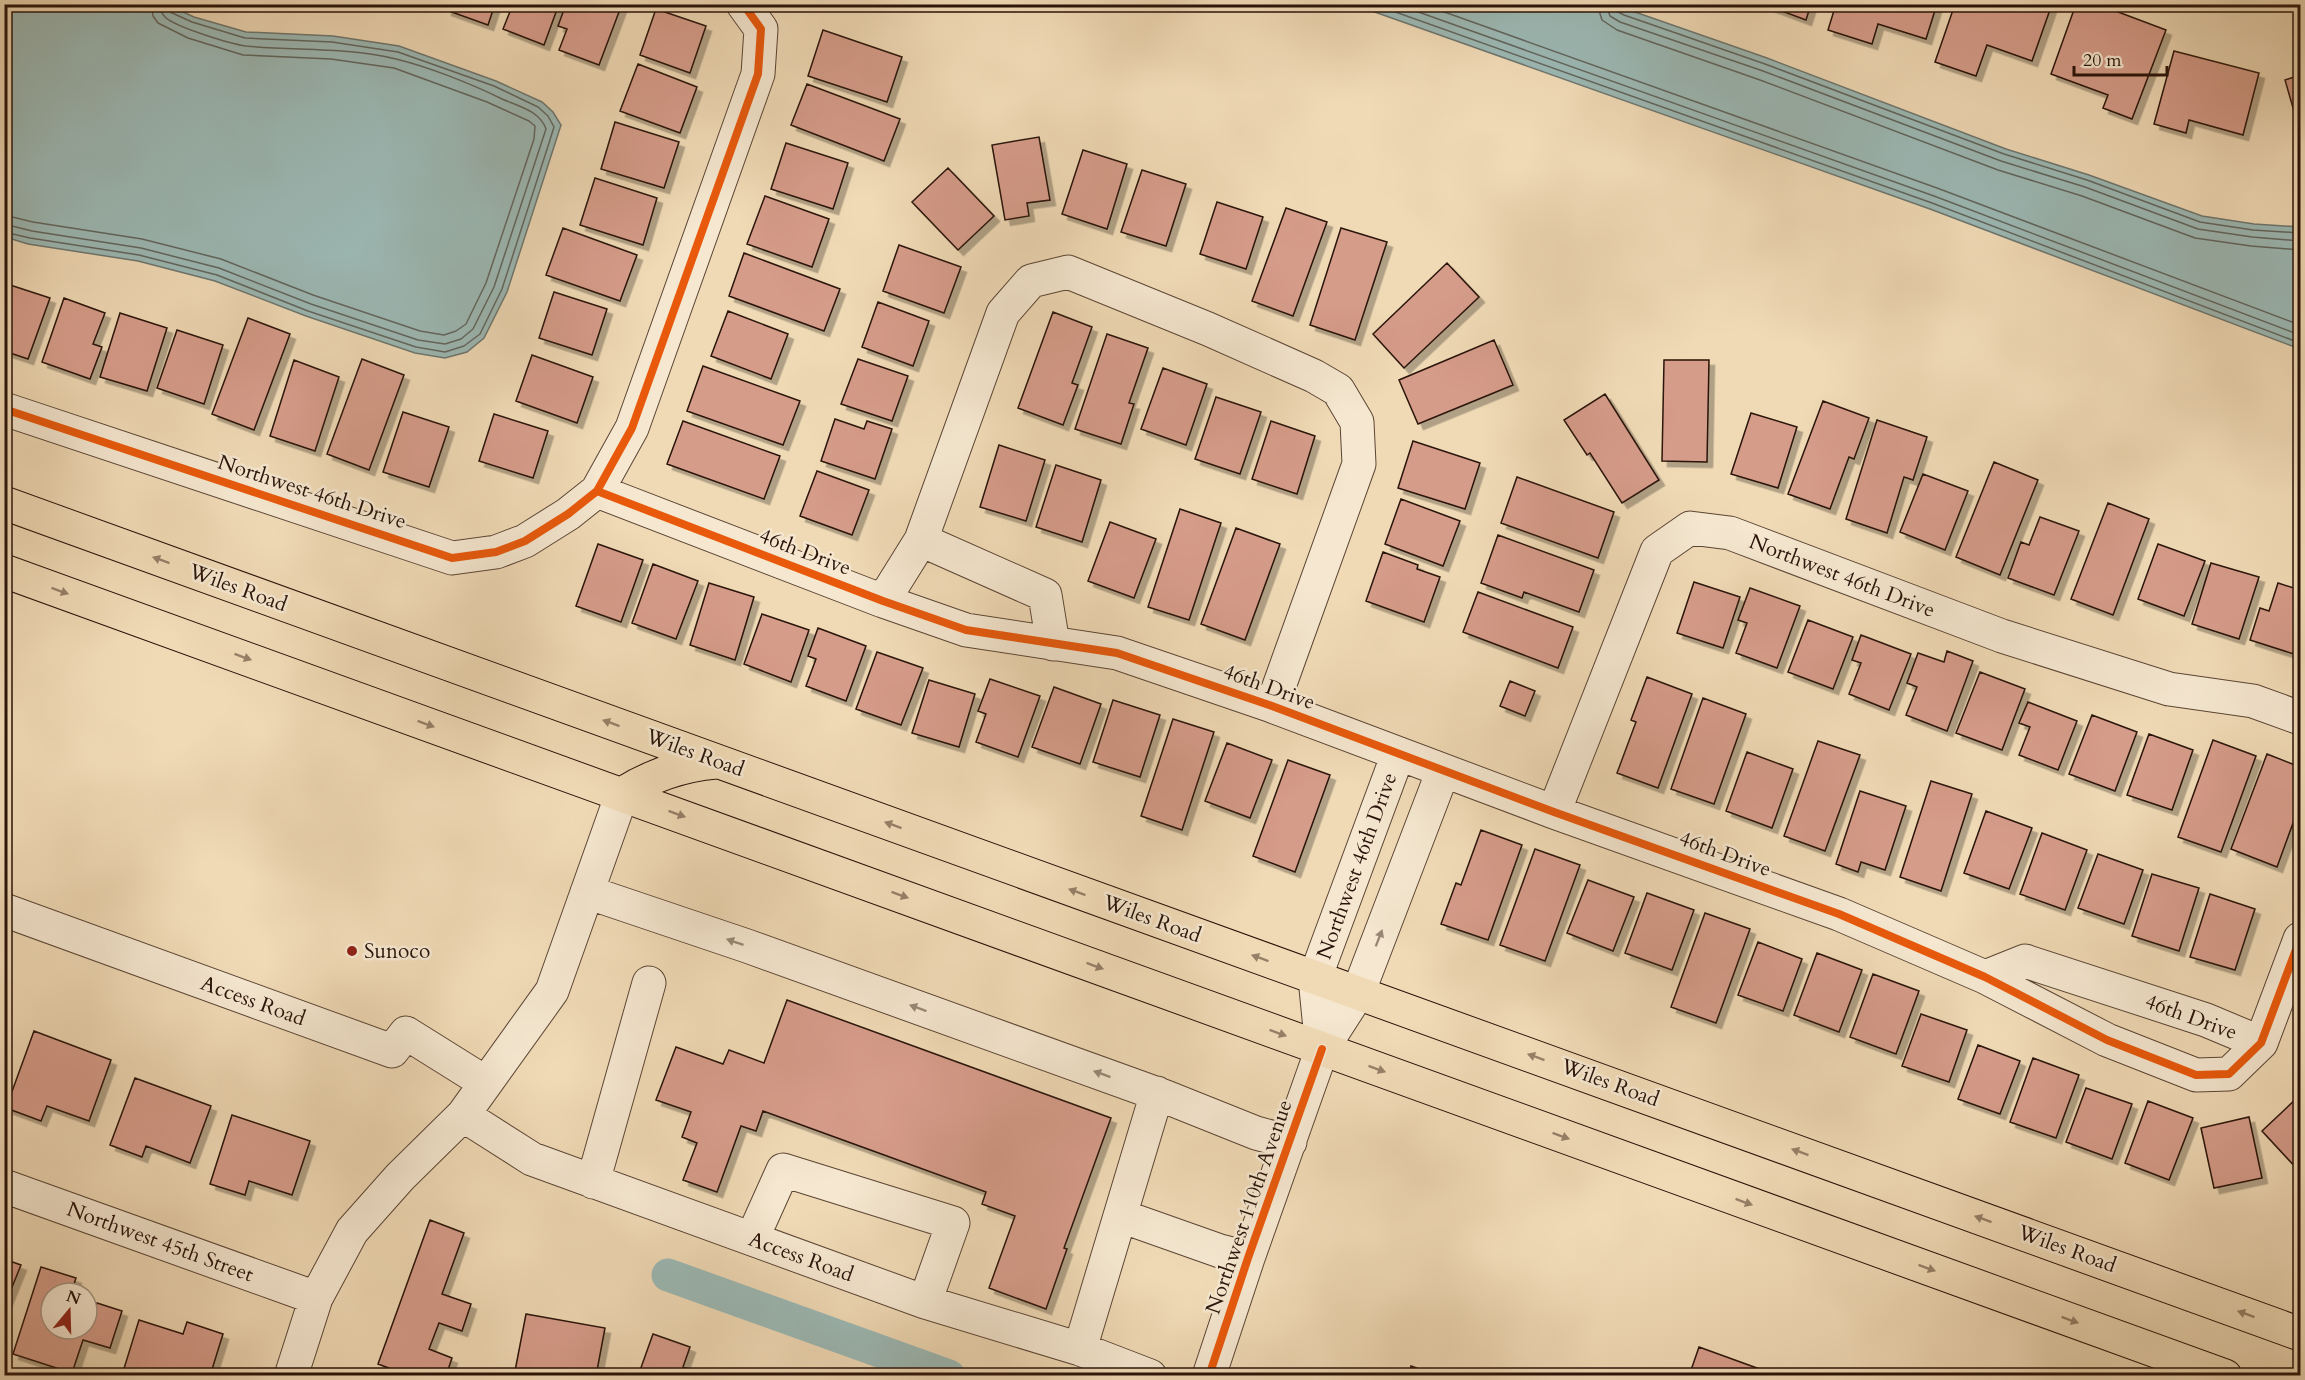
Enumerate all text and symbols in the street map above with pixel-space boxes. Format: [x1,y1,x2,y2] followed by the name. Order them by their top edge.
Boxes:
[2074,39,2167,77] scale bar
[2083,48,2122,73] text: 20 m
[214,448,410,536] street label: Northwest 46th Drive
[755,521,855,583] street label: 46th Drive
[1745,527,1939,625] street label: Northwest 46th Drive
[152,555,170,564] one-way arrow
[184,556,291,619] street label: Wiles Road
[51,587,69,597] one-way arrow
[234,653,252,663] one-way arrow
[1219,657,1319,717] street label: 46th Drive
[602,717,620,727] one-way arrow
[418,719,436,729] one-way arrow
[641,721,748,784] street label: Wiles Road
[1310,769,1404,963] street label: Northwest 46th Drive
[668,810,686,820] one-way arrow
[884,820,902,829] one-way arrow
[1675,824,1775,884] street label: 46th Drive
[1068,886,1086,896] one-way arrow
[1098,887,1205,950] street label: Wiles Road
[891,891,909,901] one-way arrow
[1375,929,1384,947] one-way arrow
[726,936,744,946] one-way arrow
[364,937,430,966] place label: Sunoco
[345,944,359,958] marker: Sunoco
[1251,953,1269,962] one-way arrow
[1086,962,1104,972] one-way arrow
[197,969,309,1033] street label: Access Road
[2141,987,2241,1047] street label: 46th Drive
[909,1002,927,1012] one-way arrow
[1269,1029,1287,1039] one-way arrow
[1527,1051,1545,1061] one-way arrow
[1556,1051,1663,1114] street label: Wiles Road
[1368,1065,1386,1075] one-way arrow
[1093,1068,1111,1078] one-way arrow
[1199,1096,1299,1318] street label: Northwest 110th Avenue
[1552,1131,1570,1141] one-way arrow
[1791,1147,1809,1157] one-way arrow
[63,1195,258,1289] street label: Northwest 45th Street
[1735,1197,1753,1207] one-way arrow
[1974,1213,1992,1223] one-way arrow
[2013,1217,2120,1280] street label: Wiles Road
[745,1225,857,1289] street label: Access Road
[1919,1264,1937,1274] one-way arrow
[39,1281,99,1341] north arrow
[63,1285,84,1310] text: N
[2236,1309,2254,1319] one-way arrow
[2061,1315,2079,1325] one-way arrow

